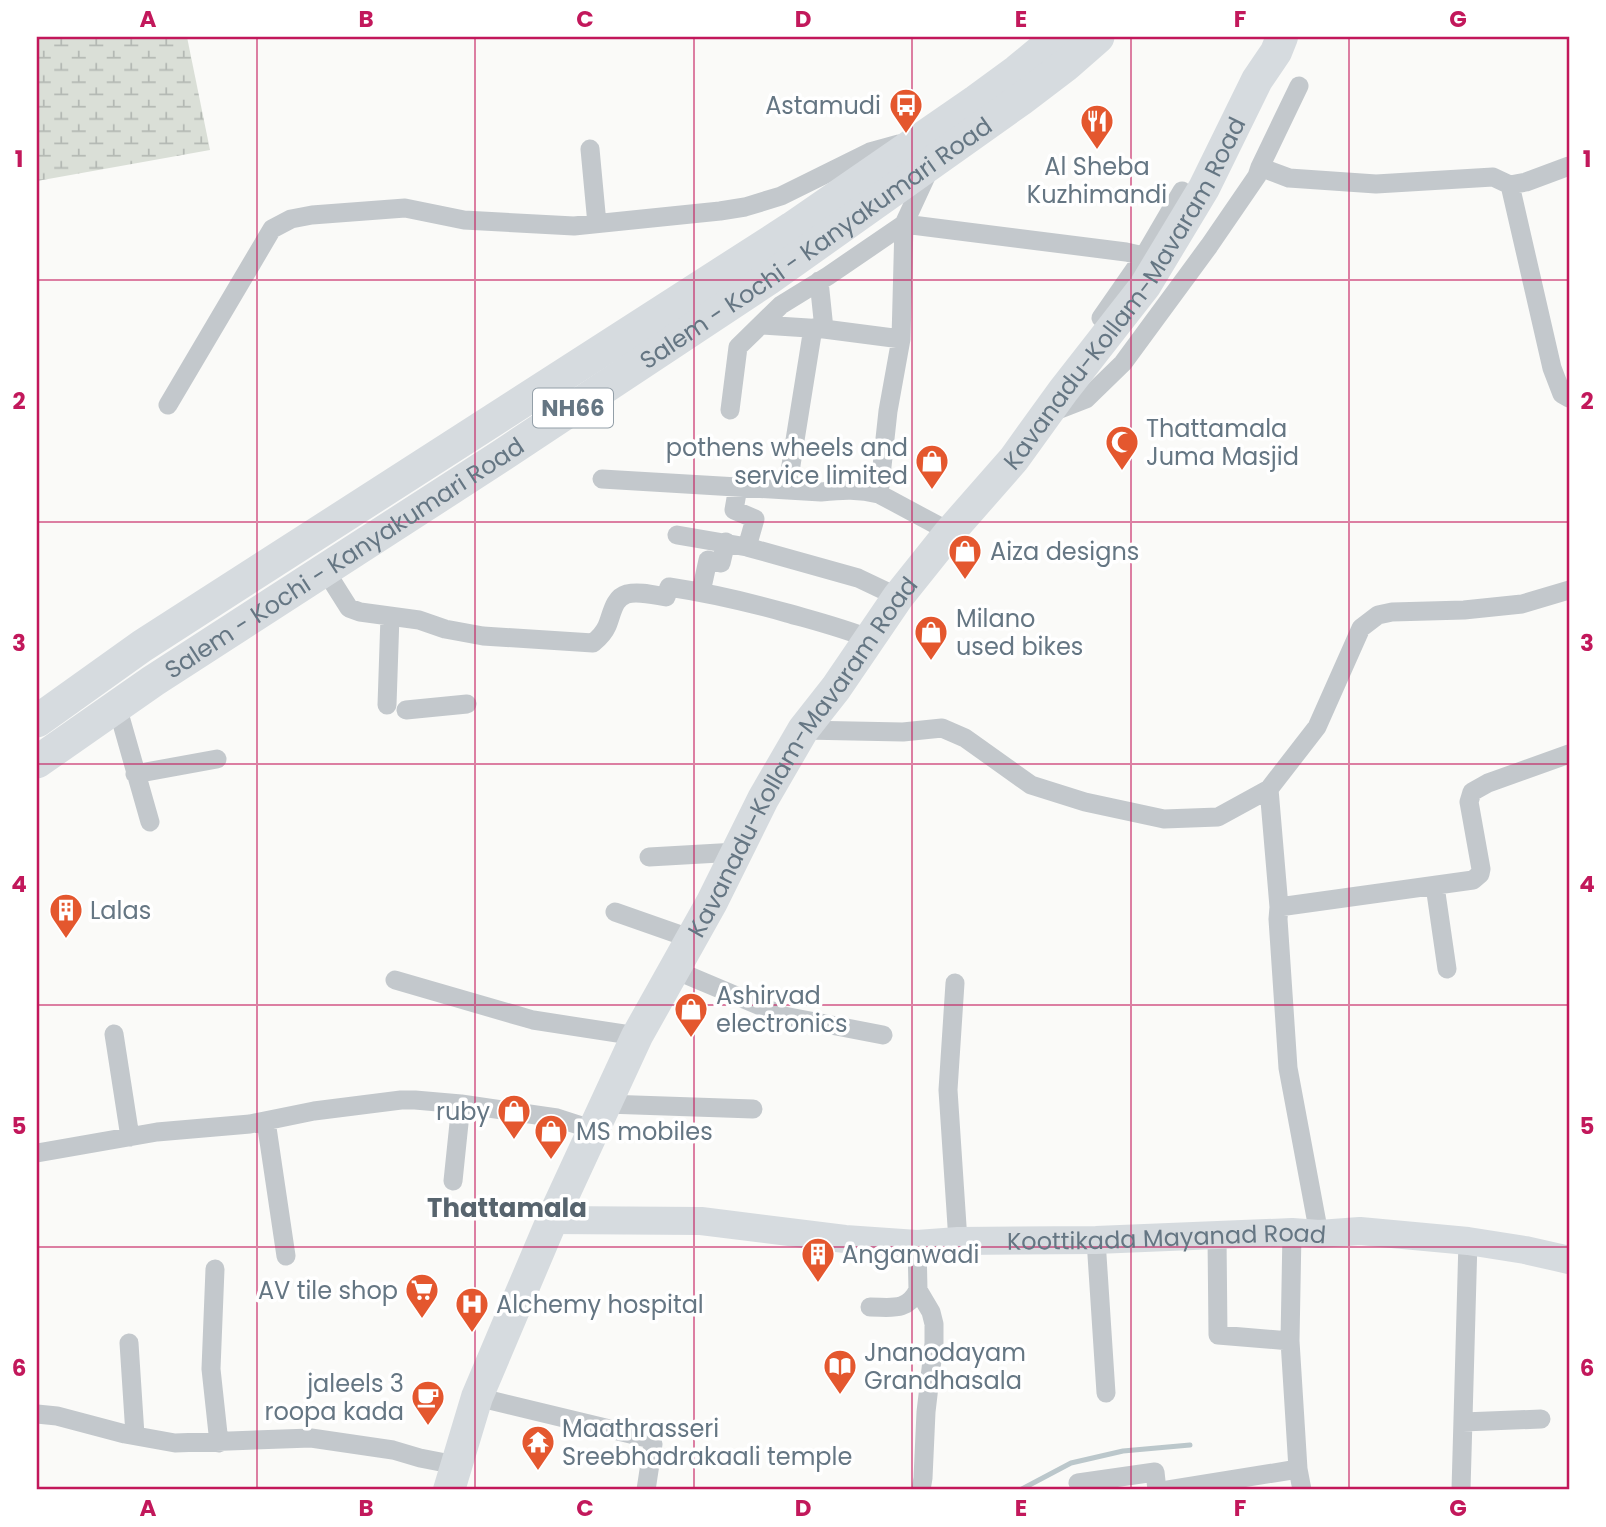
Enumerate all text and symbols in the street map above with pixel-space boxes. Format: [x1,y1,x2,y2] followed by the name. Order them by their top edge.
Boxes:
[140,3,157,35] text: A
[358,3,374,35] text: B
[576,3,594,35] text: C
[795,3,811,35] text: D
[1015,3,1027,35] text: E
[1234,3,1246,35] text: F
[1449,3,1467,35] text: G
[887,86,925,135] bus stop icon: Astamudi
[765,89,881,122] place label: Astamudi
[1078,102,1116,151] restaurant icon: Al Sheba Kuzhimandi
[633,109,998,376] street label: Salem - Kochi - Kanyakumari Road
[996,111,1253,477] street label: Kavanadu-Kollam-Mavaram Road
[15,143,23,175] text: 1
[1583,143,1591,175] text: 1
[1027,150,1167,211] place label: Al Sheba Kuzhimandi
[12,385,26,417] text: 2
[1580,385,1594,417] text: 2
[533,388,613,428] road number: NH66
[1146,412,1299,473] place label: Thattamala Juma Masjid
[1103,423,1141,472] mosque icon: Thattamala Juma Masjid
[158,429,530,686] street label: Salem - Kochi - Kanyakumari Road
[666,431,908,492] place label: pothens wheels and service limited
[913,442,951,491] shop icon: pothens wheels and service limited
[946,532,984,581] shop icon: Aiza designs
[990,535,1139,568] place label: Aiza designs
[679,569,925,943] street label: Kavanadu-Kollam-Mavaram Road
[956,602,1083,663] place label: Milano used bikes
[912,613,950,662] shop icon: Milano used bikes
[12,627,26,659] text: 3
[1580,627,1594,659] text: 3
[11,868,27,900] text: 4
[1579,868,1595,900] text: 4
[47,891,85,940] building icon: Lalas
[90,894,151,927] place label: Lalas
[716,979,848,1040] place label: Ashirvad electronics
[672,990,710,1039] shop icon: Ashirvad electronics
[495,1092,533,1141] shop icon: ruby
[436,1095,490,1128] place label: ruby
[12,1110,26,1142] text: 5
[1580,1110,1594,1142] text: 5
[532,1112,570,1161] shop icon: MS mobiles
[576,1115,713,1148] place label: MS mobiles
[427,1190,587,1226] district label: Thattamala
[1007,1215,1327,1257] street label: Koottikada Mayanad Road
[799,1235,837,1284] building icon: Anganwadi
[842,1238,979,1271] place label: Anganwadi
[403,1271,441,1320] supermarket icon: AV tile shop
[258,1274,398,1307] place label: AV tile shop
[453,1285,491,1334] hospital icon: Alchemy hospital
[496,1288,704,1321] place label: Alchemy hospital
[864,1336,1026,1397] place label: Jnanodayam Grandhasala
[821,1347,859,1396] library icon: Jnanodayam Grandhasala
[12,1352,26,1384] text: 6
[1580,1352,1594,1384] text: 6
[264,1367,404,1428] place label: jaleels 3 roopa kada
[409,1378,447,1427] cafe icon: jaleels 3 roopa kada
[562,1412,852,1473] place label: Maathrasseri Sreebhadrakaali temple
[519,1423,557,1472] temple icon: Maathrasseri Sreebhadrakaali temple
[140,1492,157,1524] text: A
[358,1492,374,1524] text: B
[576,1492,594,1524] text: C
[795,1492,811,1524] text: D
[1015,1492,1027,1524] text: E
[1234,1492,1246,1524] text: F
[1449,1492,1467,1524] text: G

